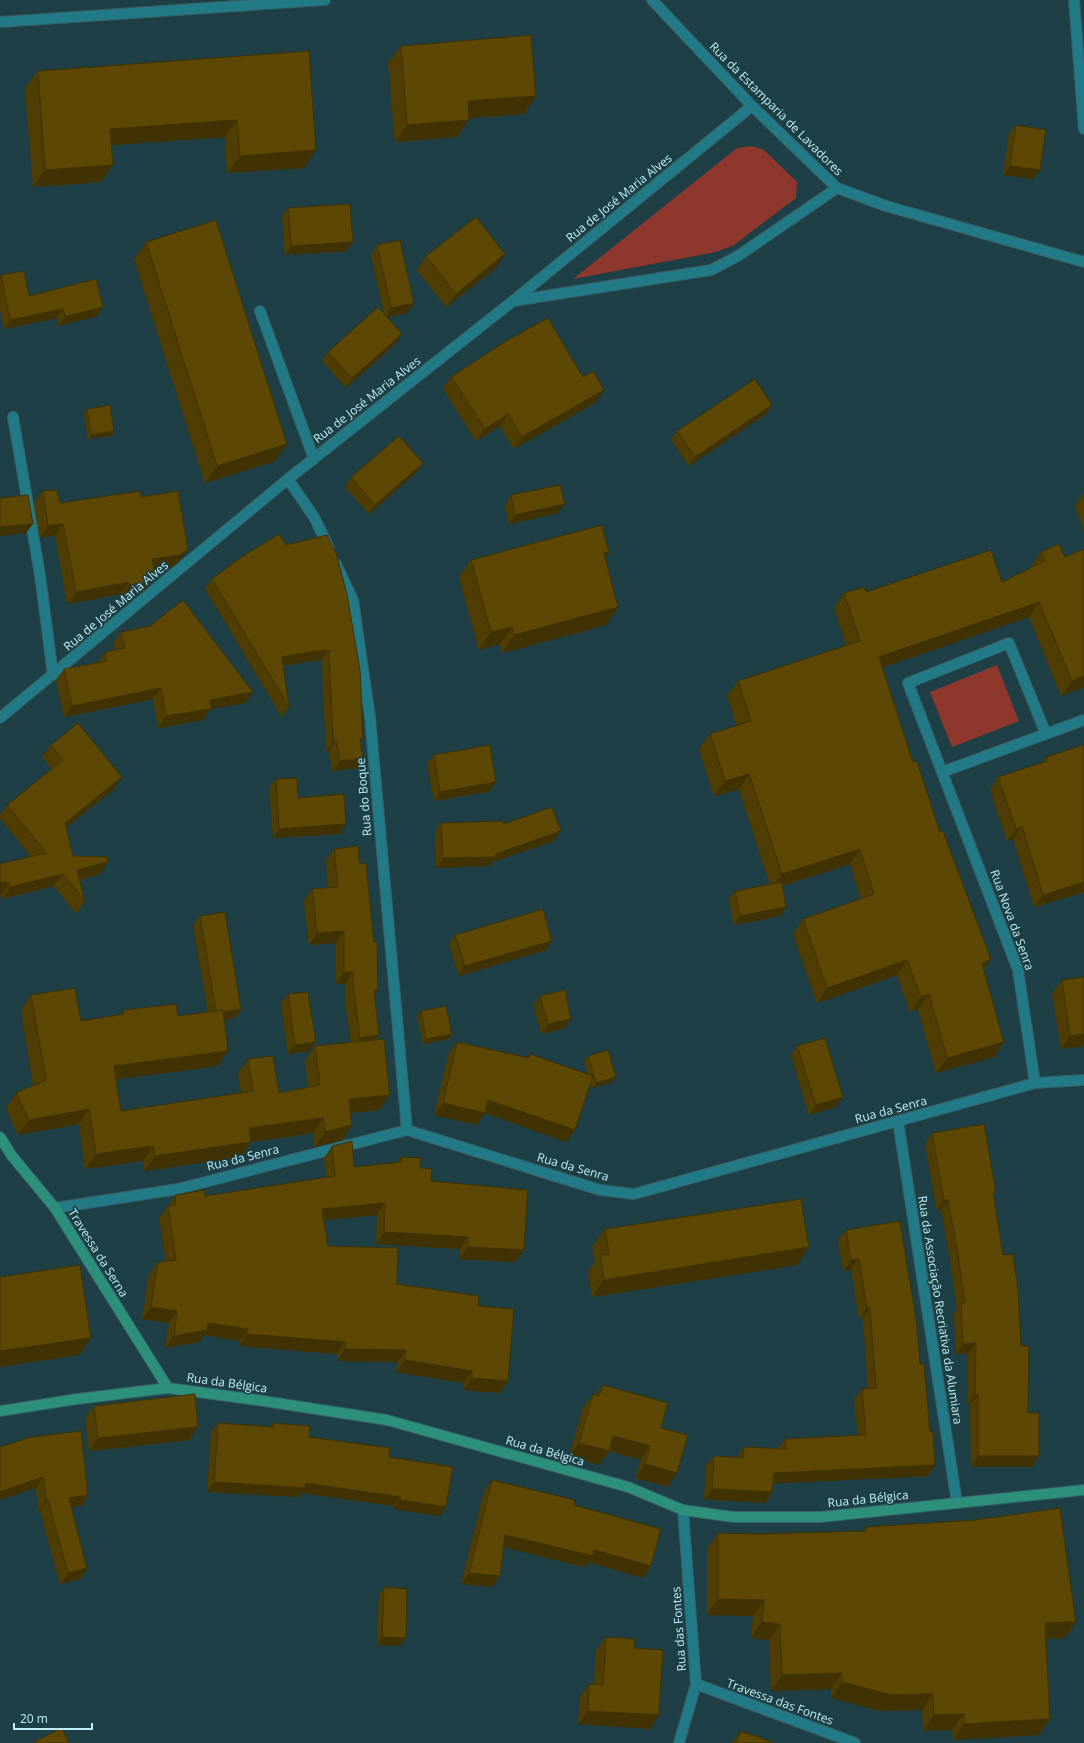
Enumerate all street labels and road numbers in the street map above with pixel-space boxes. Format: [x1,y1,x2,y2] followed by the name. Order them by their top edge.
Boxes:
[706,38,847,179] street label: Rua da Estamparia de Lavadores
[562,149,676,246] street label: Rua de José Maria Alves
[309,352,424,447] street label: Rua de José Maria Alves
[60,556,172,655] street label: Rua de José Maria Alves
[352,757,375,837] street label: Rua do Boque
[986,867,1039,973] street label: Rua Nova da Senra
[853,1092,929,1127] street label: Rua da Senra
[205,1140,281,1175] street label: Rua da Senra
[535,1148,611,1185] street label: Rua da Senra
[914,1194,967,1425] street label: Rua da Associação Recriativa da Alumiara
[64,1205,133,1300] street label: Travessa da Serna
[186,1368,268,1397] street label: Rua da Bélgica
[504,1431,586,1470] street label: Rua da Bélgica
[827,1486,909,1511] street label: Rua da Bélgica
[667,1586,690,1672] street label: Rua das Fontes
[724,1674,836,1729] street label: Travessa das Fontes

